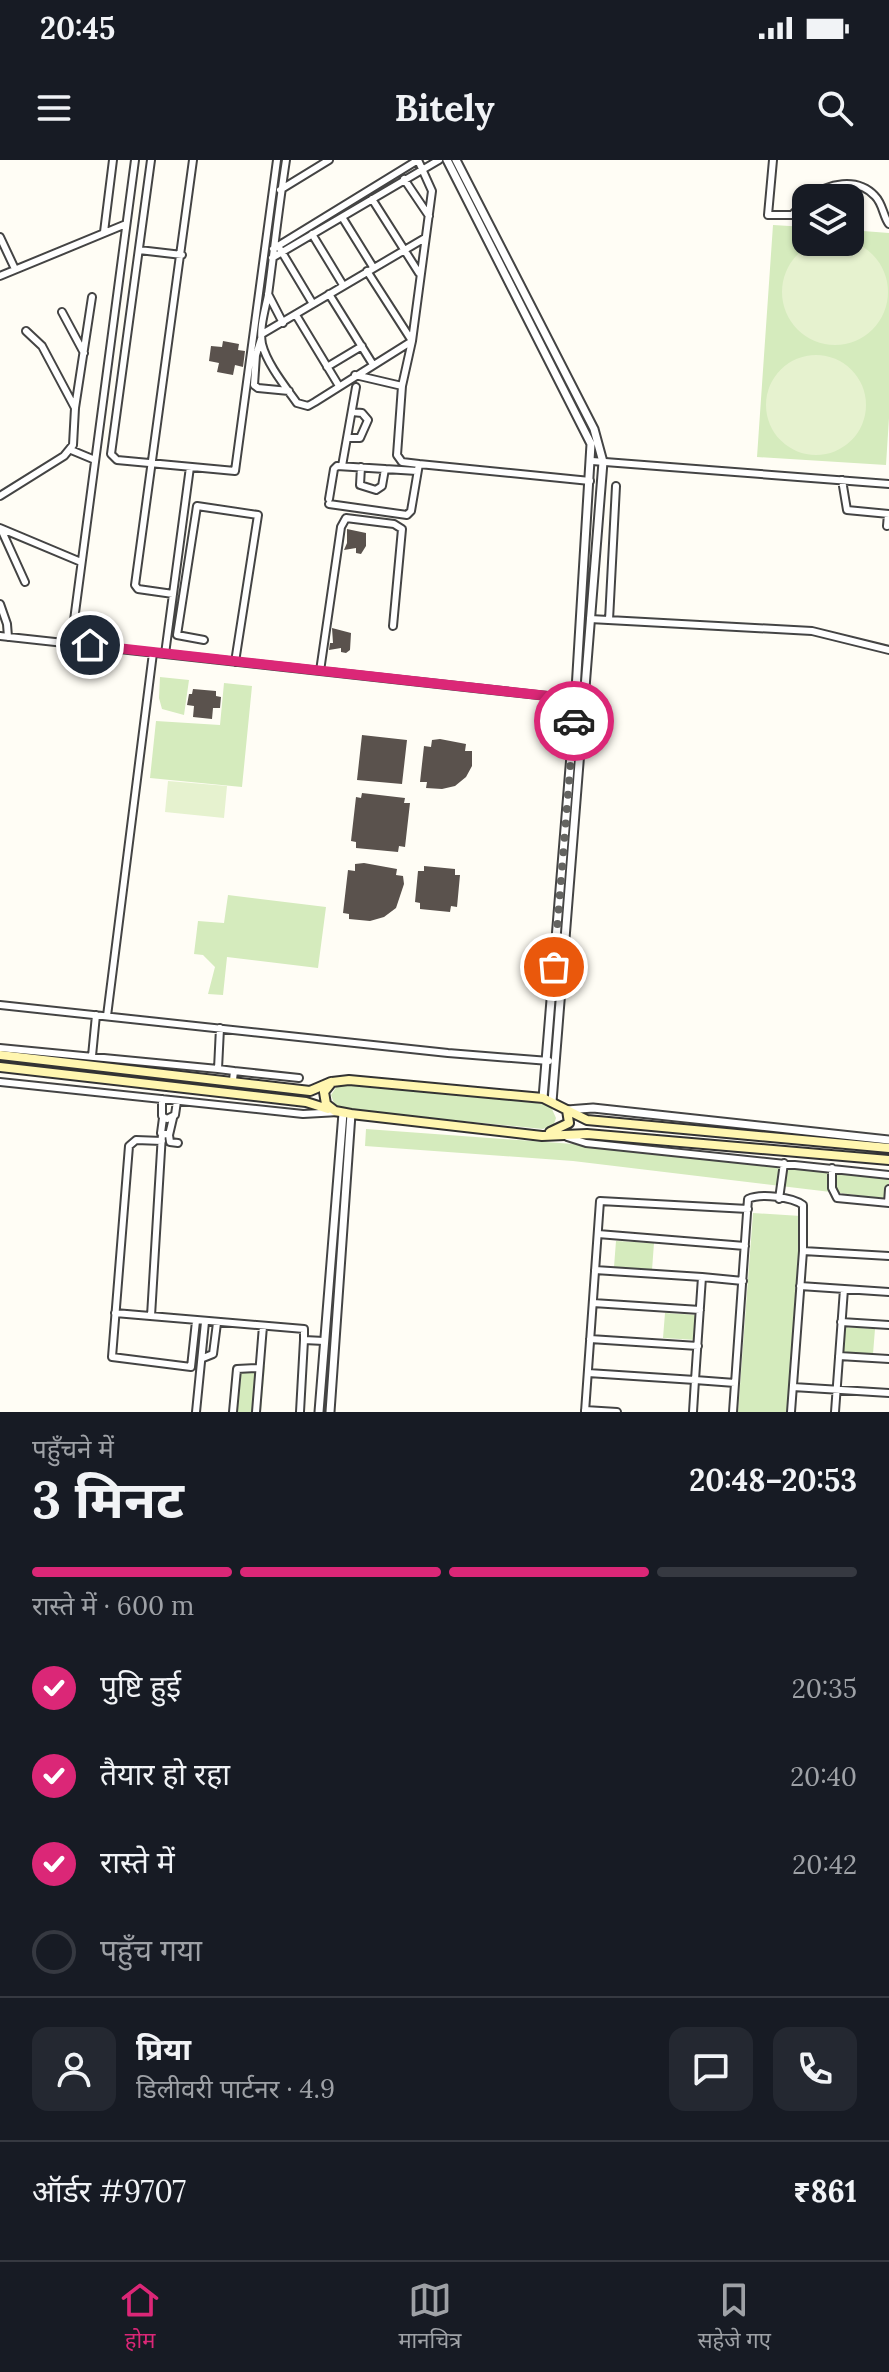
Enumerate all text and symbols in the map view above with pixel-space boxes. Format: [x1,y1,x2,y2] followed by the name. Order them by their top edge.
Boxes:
[40,9,115,47] text: 20:45
[394,85,495,131] text: Bitely
[32,86,76,130] icon: menu
[813,86,857,130] icon: search
[792,184,864,256] map controls
[792,184,864,256] button: layers
[56,611,124,679] pin
[68,623,112,667] icon: home
[534,681,614,761] courier
[552,699,596,743] icon: car
[520,933,588,1001] pin
[532,945,576,989] icon: bag
[32,1432,114,1465] text: पहुँचने में
[689,1461,857,1499] text: 20:48–20:53
[32,1466,184,1532] text: 3 मिनट
[32,1589,194,1622] text: रास्ते में · 600 m
[32,1666,76,1710] icon: check
[100,1667,181,1705] text: पुष्टि हुई
[792,1672,857,1705] text: 20:35
[32,1754,76,1798] icon: check
[100,1755,230,1793] text: तैयार हो रहा
[790,1760,857,1793] text: 20:40
[32,1842,76,1886] icon: check
[100,1843,175,1881] text: रास्ते में
[792,1848,857,1881] text: 20:42
[100,1931,202,1969] text: पहुँच गया
[32,2027,116,2111] button: person
[669,2027,753,2111] button: chat
[773,2027,857,2111] button: phone
[136,2030,191,2068] text: प्रिया
[136,2072,335,2105] text: डिलीवरी पार्टनर · 4.9
[32,2172,186,2210] text: ऑर्डर #9707
[793,2172,857,2210] text: ₹861
[118,2278,162,2357] tab: होम
[398,2278,461,2357] tab: मानचित्र
[698,2278,771,2357] tab: सहेजे गए

